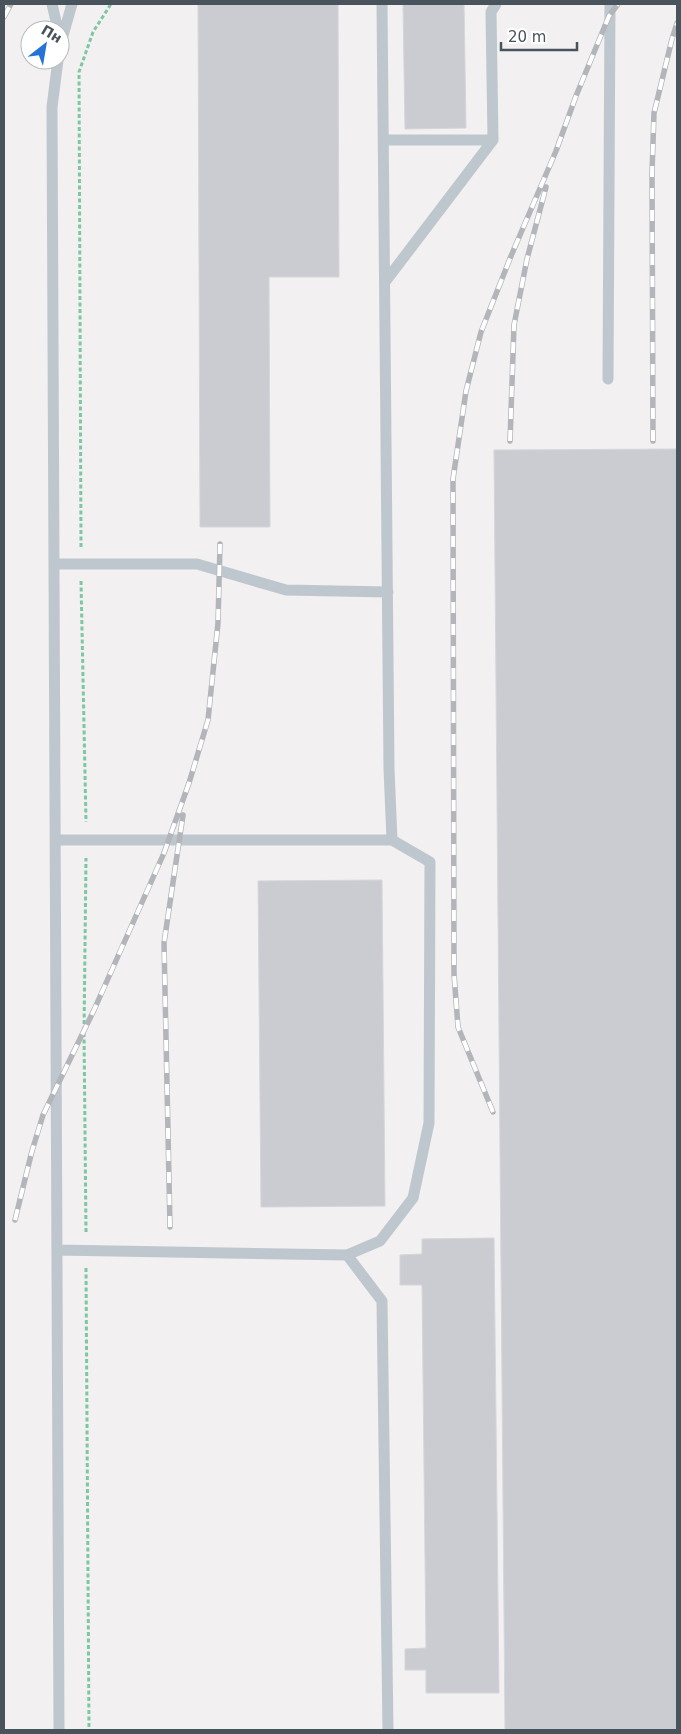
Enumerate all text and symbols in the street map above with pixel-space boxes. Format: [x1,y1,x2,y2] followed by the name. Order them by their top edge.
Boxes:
[20,20,70,70] north arrow
[501,20,577,52] scale bar
[38,21,65,46] text: Пн
[508,28,546,46] text: 20 m

